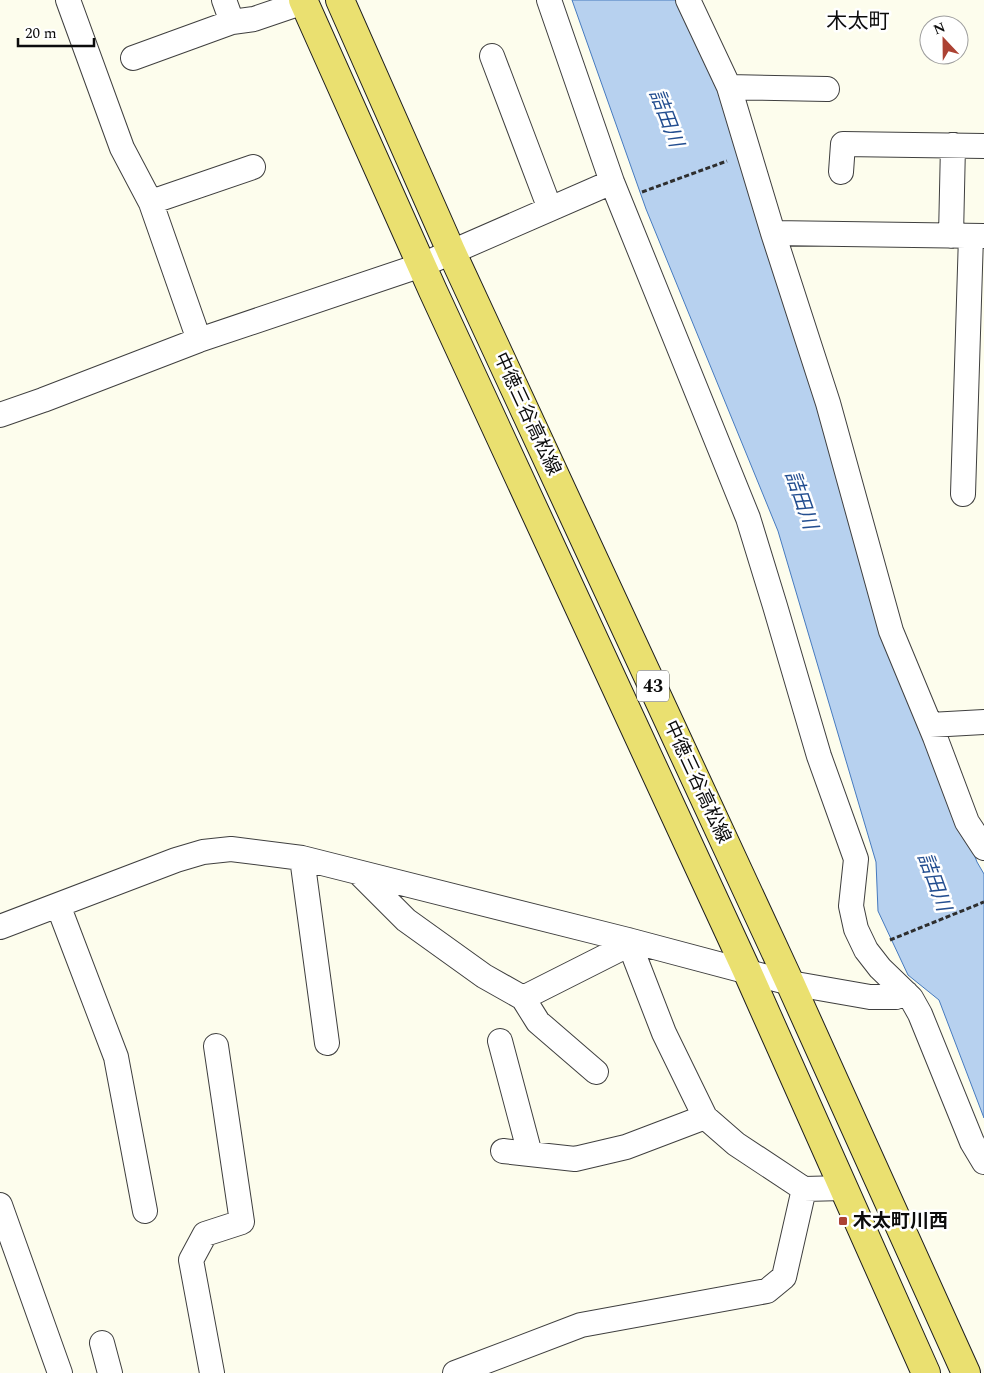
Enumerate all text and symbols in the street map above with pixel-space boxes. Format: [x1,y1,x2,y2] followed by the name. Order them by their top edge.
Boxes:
[827,6,890,38] district label: 木太町
[18,15,94,47] scale bar
[919,15,969,65] north arrow
[930,17,949,40] text: N
[25,22,57,45] text: 20 m
[641,85,691,153] water label: 詰田川
[486,348,568,480] street label: 中徳三谷高松線
[777,467,826,535] water label: 詰田川
[637,670,669,701] road number: 43
[656,716,738,848] street label: 中徳三谷高松線
[910,849,959,917] water label: 詰田川
[853,1207,948,1236] place label: 木太町川西
[837,1215,849,1227] marker: 木太町川西

